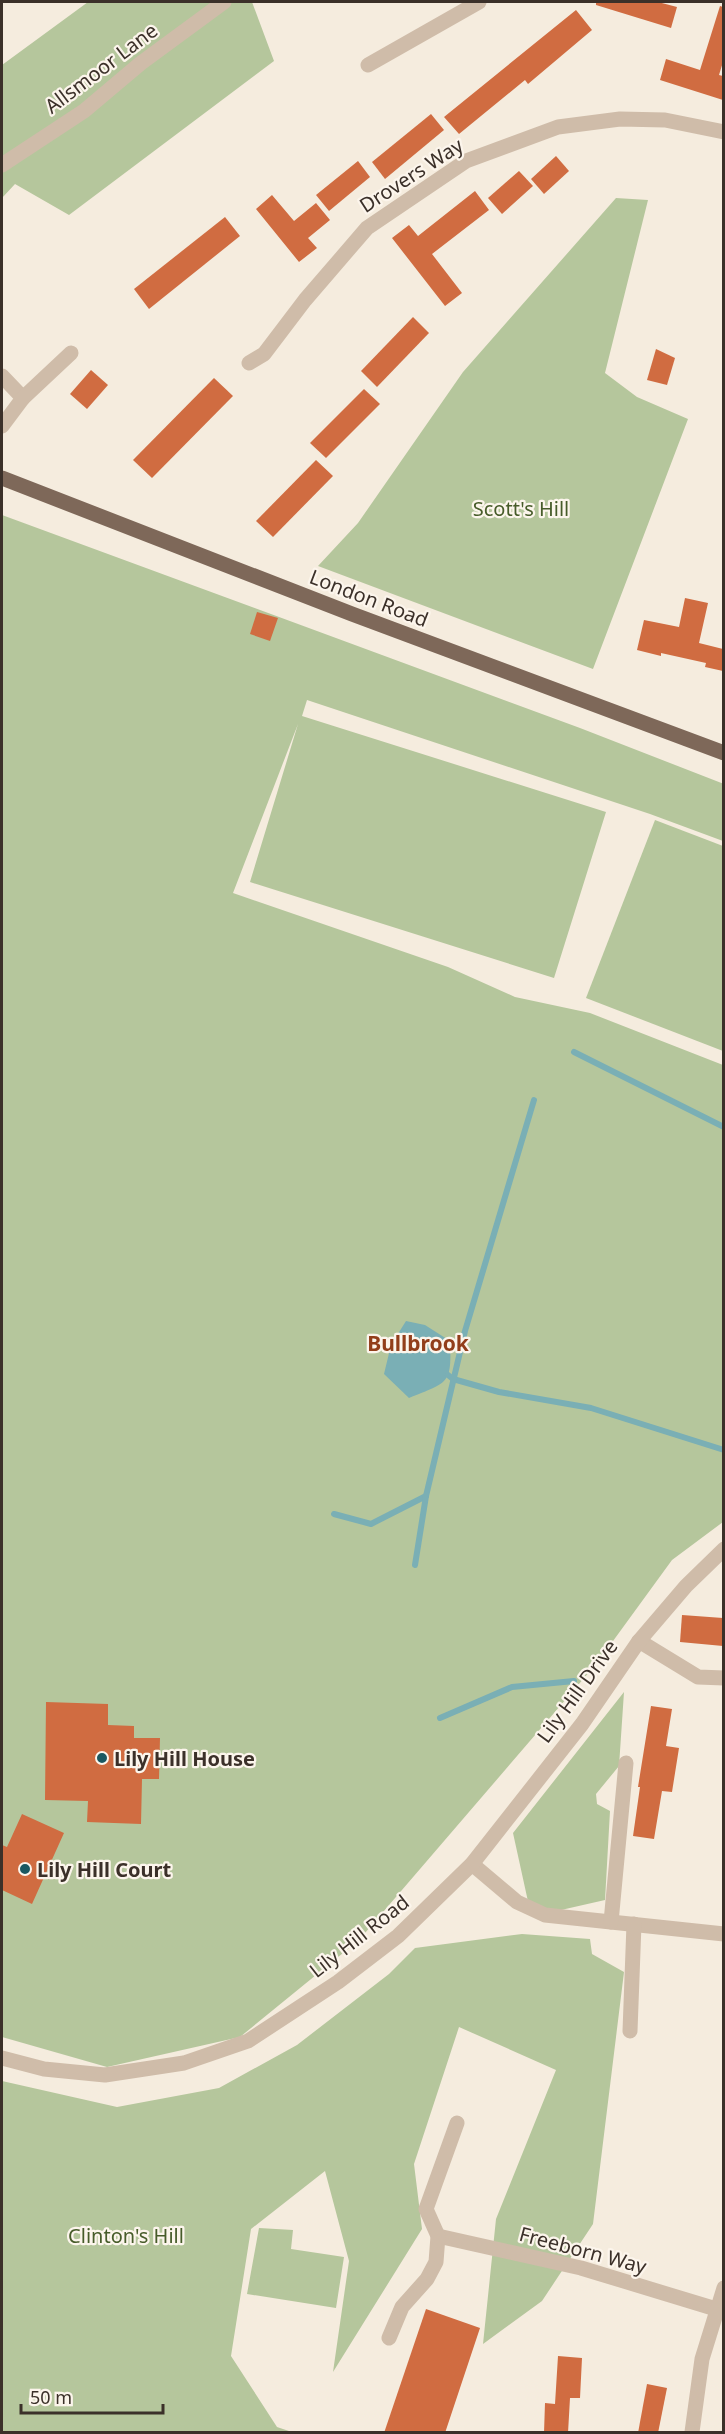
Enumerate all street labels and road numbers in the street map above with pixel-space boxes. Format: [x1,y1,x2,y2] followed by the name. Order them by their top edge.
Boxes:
[39,17,163,119] street label: Allsmoor Lane
[354,131,469,219] street label: Drovers Way
[306,563,432,633] street label: London Road
[530,1634,624,1748] street label: Lily Hill Drive
[304,1888,414,1984] street label: Lily Hill Road
[516,2220,650,2280] street label: Freeborn Way

